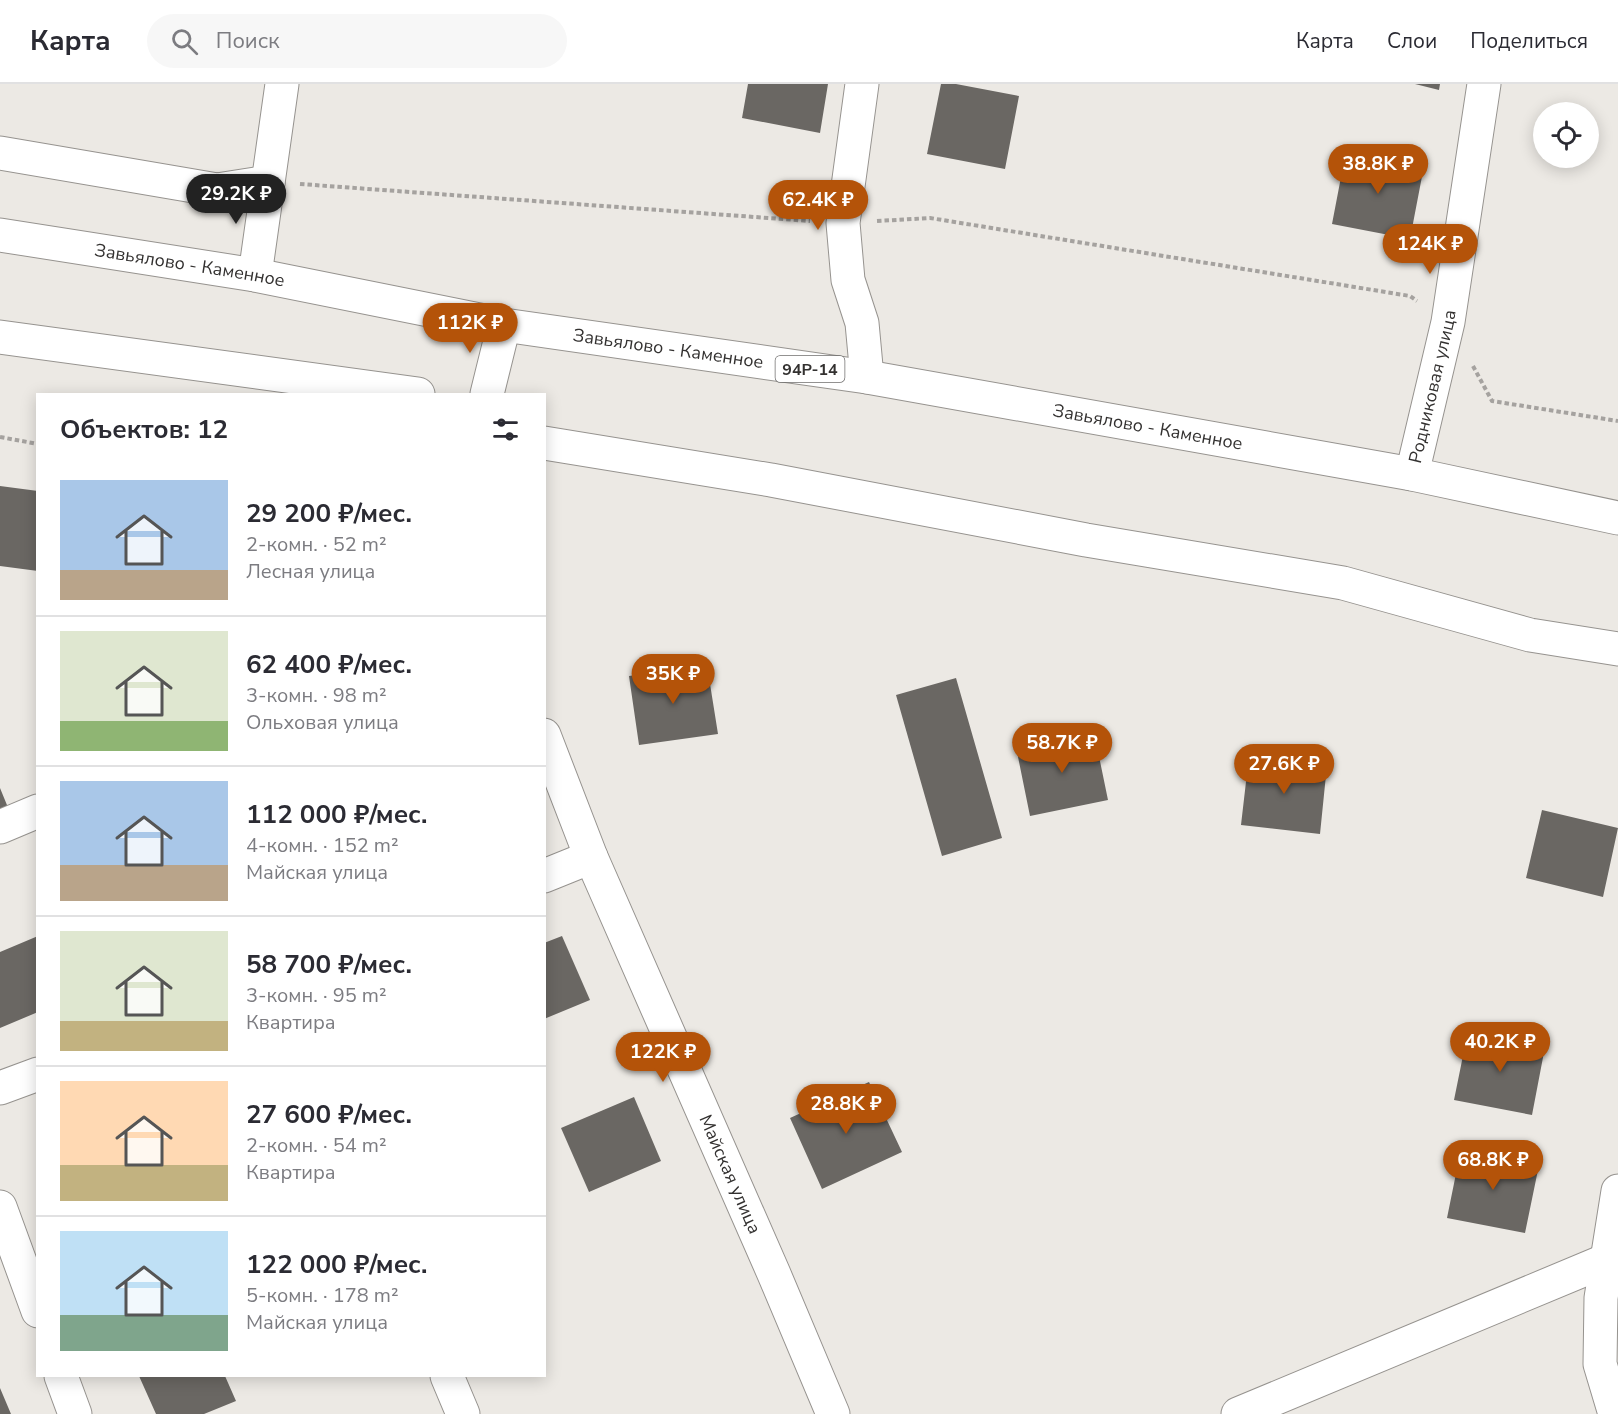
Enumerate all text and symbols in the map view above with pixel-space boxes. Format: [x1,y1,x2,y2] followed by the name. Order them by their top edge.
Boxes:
[147,14,567,68] search box
[30,22,111,60] text: Карта
[168,25,201,58] icon: search
[216,26,280,56] text: Поиск
[1296,27,1354,55] text: Карта
[1387,27,1437,55] text: Слои
[1470,27,1588,55] text: Поделиться
[1533,102,1599,168] map controls
[1533,102,1599,168] button: locate
[1323,144,1433,195] pin: 38.8K ₽
[1342,150,1414,177] text: 38.8K ₽
[181,174,291,225] pin: 29.2K ₽
[200,180,272,207] text: 29.2K ₽
[763,180,873,231] pin: 62.4K ₽
[782,186,854,213] text: 62.4K ₽
[1381,224,1479,275] pin: 124K ₽
[1397,230,1463,257] text: 124K ₽
[93,238,287,293] street label: Завьялово - Каменное
[421,303,519,354] pin: 112K ₽
[1403,308,1462,466] street label: Родниковая улица
[437,309,503,336] text: 112K ₽
[571,323,765,374] street label: Завьялово - Каменное
[776,356,844,382] road number: 94Р-14
[1051,398,1245,456] street label: Завьялово - Каменное
[60,412,228,447] text: Объектов: 12
[489,413,522,446] icon: filters
[246,496,412,531] text: 29 200 ₽/мес.
[108,504,180,576] icon: home
[246,531,387,558] text: 2-комн. · 52 m²
[246,558,375,585] text: Лесная улица
[246,647,412,682] text: 62 400 ₽/мес.
[631,654,715,705] pin: 35K ₽
[108,655,180,727] icon: home
[646,660,700,687] text: 35K ₽
[246,682,387,709] text: 3-комн. · 98 m²
[246,709,399,736] text: Ольховая улица
[1007,723,1117,774] pin: 58.7K ₽
[1026,729,1098,756] text: 58.7K ₽
[1229,744,1339,795] pin: 27.6K ₽
[1248,750,1320,777] text: 27.6K ₽
[246,797,427,832] text: 112 000 ₽/мес.
[108,805,180,877] icon: home
[246,832,399,859] text: 4-комн. · 152 m²
[246,859,388,886] text: Майская улица
[246,947,412,982] text: 58 700 ₽/мес.
[108,955,180,1027] icon: home
[246,982,387,1009] text: 3-комн. · 95 m²
[246,1009,336,1036] text: Квартира
[1445,1022,1555,1073] pin: 40.2K ₽
[1464,1028,1536,1055] text: 40.2K ₽
[614,1032,712,1083] pin: 122K ₽
[630,1038,696,1065] text: 122K ₽
[791,1084,901,1135] pin: 28.8K ₽
[810,1090,882,1117] text: 28.8K ₽
[246,1097,412,1132] text: 27 600 ₽/мес.
[108,1105,180,1177] icon: home
[693,1111,767,1237] street label: Майская улица
[246,1132,387,1159] text: 2-комн. · 54 m²
[1438,1140,1548,1191] pin: 68.8K ₽
[1457,1146,1529,1173] text: 68.8K ₽
[246,1159,336,1186] text: Квартира
[246,1247,427,1282] text: 122 000 ₽/мес.
[108,1255,180,1327] icon: home
[246,1282,399,1309] text: 5-комн. · 178 m²
[246,1309,388,1336] text: Майская улица

